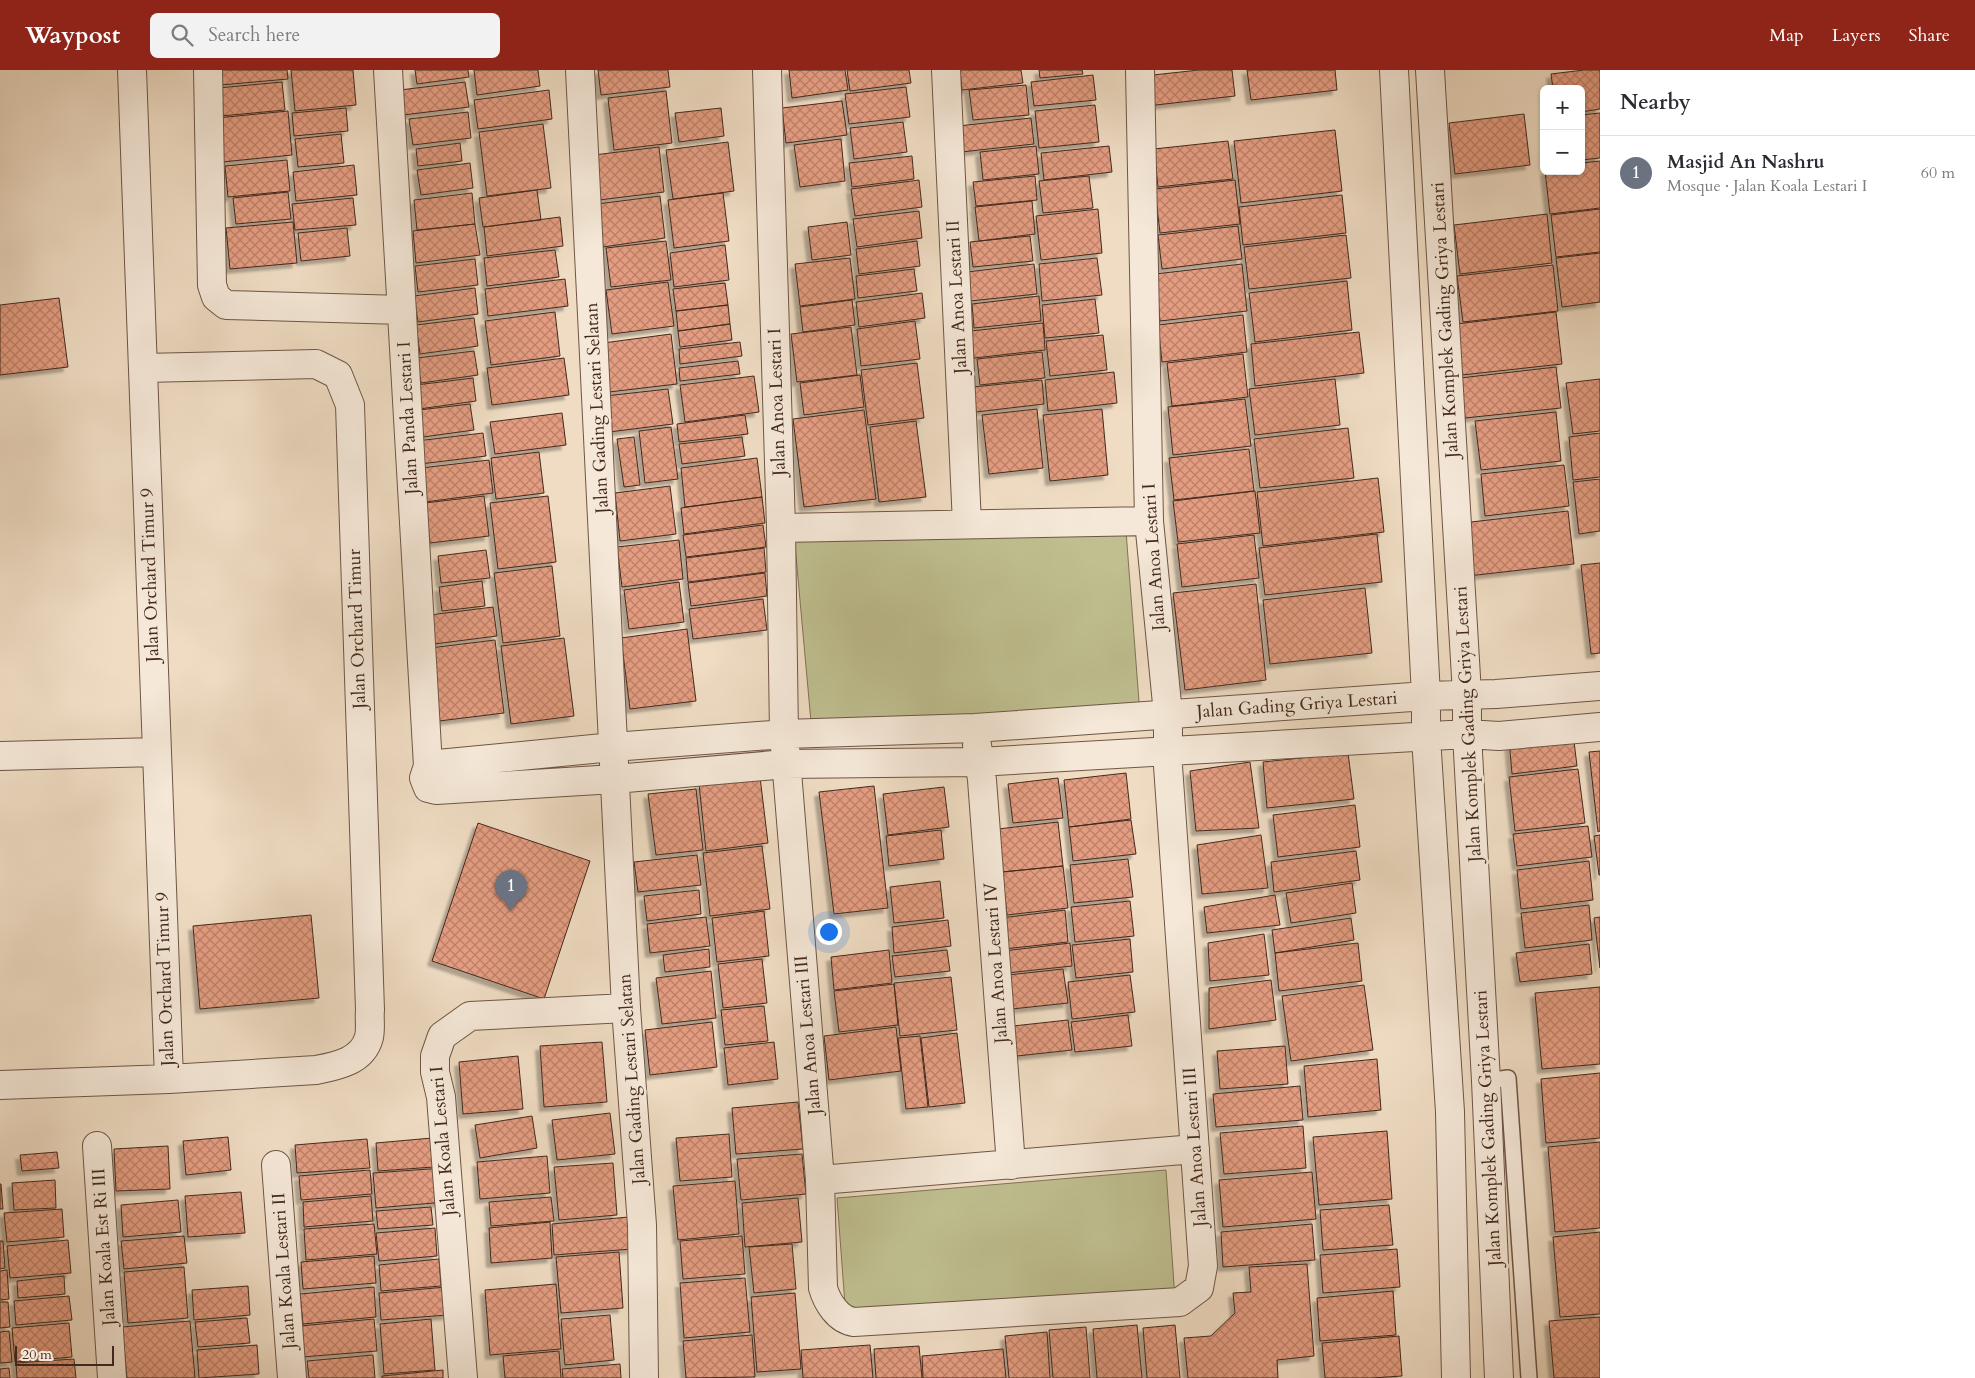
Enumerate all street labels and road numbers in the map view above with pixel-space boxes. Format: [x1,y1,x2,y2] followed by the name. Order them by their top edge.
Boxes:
[1425,181,1465,462] street label: Jalan Komplek Gading Griya Lestari
[940,219,974,378] street label: Jalan Anoa Lestari II
[579,301,615,517] street label: Jalan Gading Lestari Selatan
[762,328,792,479] street label: Jalan Anoa Lestari I
[392,341,425,498] street label: Jalan Panda Lestari I
[1136,482,1172,635] street label: Jalan Anoa Lestari I
[134,487,166,666] street label: Jalan Orchard Timur 9
[342,548,372,712] street label: Jalan Orchard Timur
[1448,585,1488,866] street label: Jalan Komplek Gading Griya Lestari
[1193,686,1398,725] street label: Jalan Gading Griya Lestari
[978,881,1014,1047] street label: Jalan Anoa Lestari IV
[149,891,181,1070] street label: Jalan Orchard Timur 9
[789,954,828,1119] street label: Jalan Anoa Lestari III
[612,972,652,1188] street label: Jalan Gading Lestari Selatan
[1468,989,1508,1270] street label: Jalan Komplek Gading Griya Lestari
[424,1065,462,1220] street label: Jalan Koala Lestari I
[1177,1066,1213,1231] street label: Jalan Anoa Lestari III
[86,1167,122,1330] street label: Jalan Koala Est Ri III
[266,1192,302,1353] street label: Jalan Koala Lestari II

